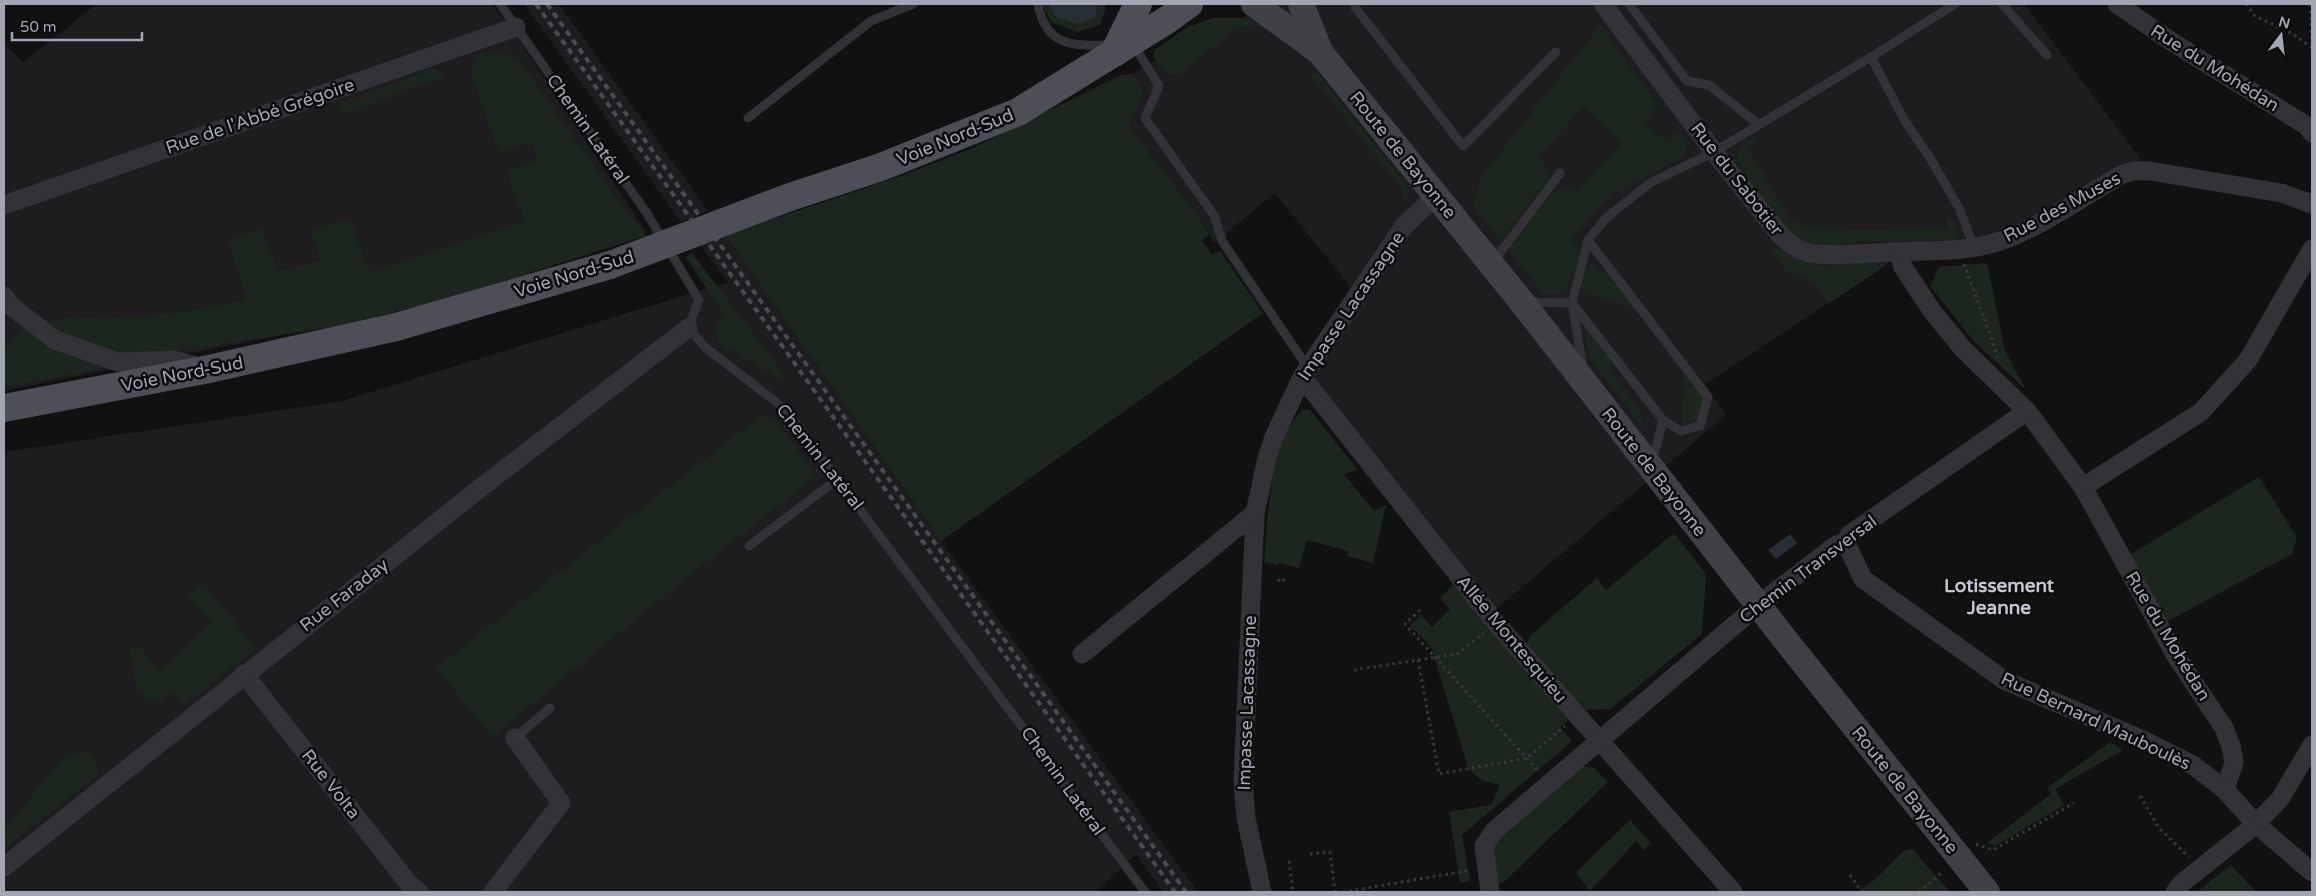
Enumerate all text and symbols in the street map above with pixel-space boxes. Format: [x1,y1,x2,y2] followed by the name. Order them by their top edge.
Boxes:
[12,10,142,42] scale bar
[2256,10,2306,60] north arrow
[2277,13,2292,33] text: N
[20,18,57,36] text: 50 m
[2147,20,2283,116] street label: Rue du Mohédan
[542,70,634,188] street label: Chemin Latéral
[163,73,357,159] street label: Rue de l'Abbé Grégoire
[1345,87,1461,223] street label: Route de Bayonne
[893,104,1017,170] street label: Voie Nord-Sud
[1686,118,1788,240] street label: Rue du Sabotier
[2000,167,2124,247] street label: Rue des Muses
[1293,227,1409,385] street label: Impasse Lacassagne
[511,245,637,303] street label: Voie Nord-Sud
[119,351,245,397] street label: Voie Nord-Sud
[772,399,868,515] street label: Chemin Latéral
[1597,403,1711,541] street label: Route de Bayonne
[1735,510,1881,628] street label: Chemin Transversal
[295,553,393,636] street label: Rue Faraday
[2121,567,2215,705] street label: Rue du Mohédan
[1452,571,1572,707] street label: Allée Montesquieu
[1944,575,2055,619] district label: Lotissement Jeanne
[1233,615,1261,791] street label: Impasse Lacassagne
[1998,667,2194,775] street label: Rue Bernard Mauboulès
[1016,722,1110,840] street label: Chemin Latéral
[1847,722,1963,858] street label: Route de Bayonne
[297,745,365,823] street label: Rue Volta

